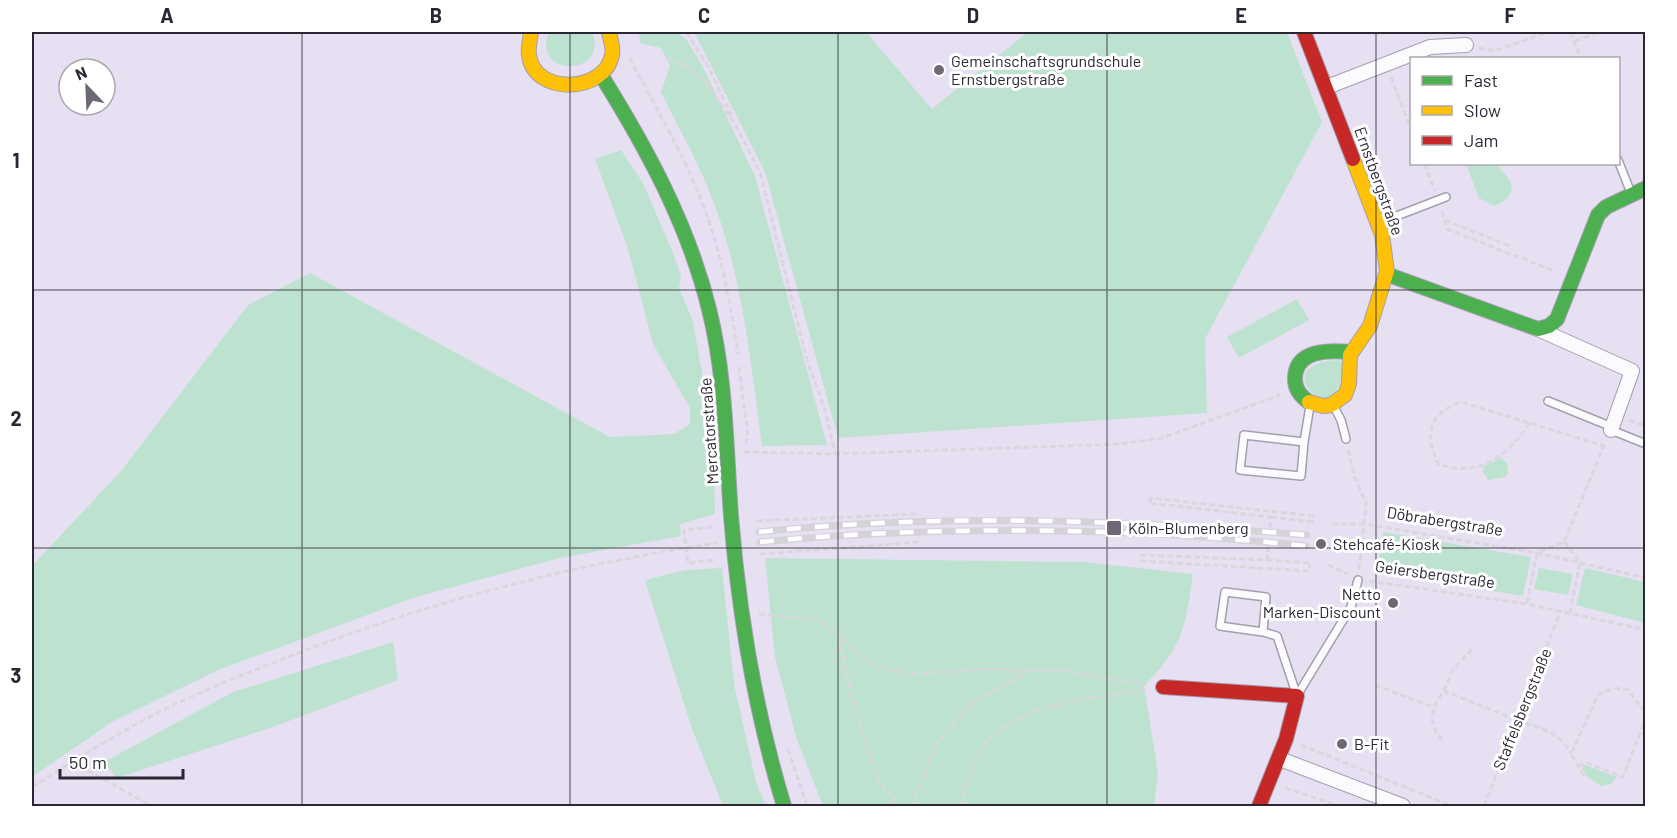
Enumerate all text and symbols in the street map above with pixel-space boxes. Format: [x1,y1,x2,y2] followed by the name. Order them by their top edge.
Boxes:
[160,3,174,27] text: A
[430,3,442,27] text: B
[698,3,710,27] text: C
[967,3,979,27] text: D
[1235,3,1247,27] text: E
[1504,3,1516,27] text: F
[951,51,1141,88] place label: Gemeinschaftsgrundschule Ernstbergstraße
[57,57,117,117] north arrow
[1410,57,1620,165] legend
[72,62,90,84] text: N
[932,63,946,77] marker: Gemeinschaftsgrundschule Ernstbergstraße
[1464,69,1498,91] text: Fast
[1464,99,1501,121] text: Slow
[1351,124,1408,238] street label: Ernstbergstraße
[1464,129,1498,151] text: Jam
[12,148,20,172] text: 1
[695,377,722,485] street label: Mercatorstraße
[10,406,22,430] text: 2
[1386,502,1504,539] street label: Döbrabergstraße
[1128,518,1249,537] place label: Köln-Blumenberg
[1105,519,1123,537] marker: Köln-Blumenberg
[1333,534,1439,553] place label: Stehcafé-Kiosk
[1314,537,1328,551] marker: Stehcafé-Kiosk
[1374,556,1496,591] street label: Geiersbergstraße
[1263,584,1381,621] place label: Netto Marken-Discount
[1386,596,1400,610] marker: Netto Marken-Discount
[1488,645,1555,773] street label: Staffelsbergstraße
[11,663,21,687] text: 3
[1354,734,1389,753] place label: B-Fit
[1335,737,1349,751] marker: B-Fit
[60,742,183,780] scale bar
[69,751,107,773] text: 50 m

